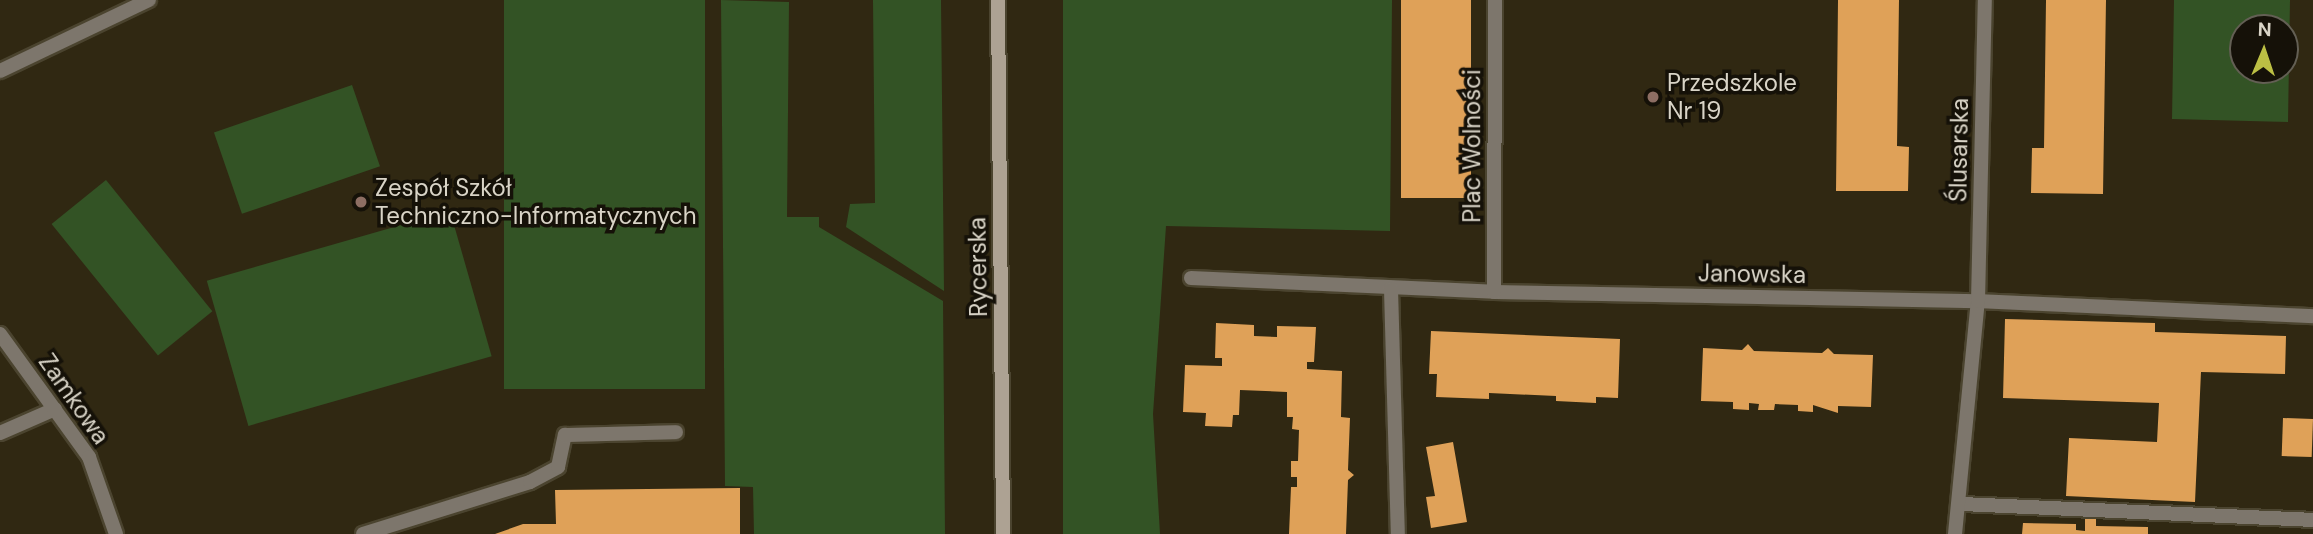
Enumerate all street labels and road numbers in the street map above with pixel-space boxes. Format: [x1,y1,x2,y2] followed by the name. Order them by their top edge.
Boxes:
[1458,69,1486,223] street label: Plac Wolności
[1944,98,1974,202] street label: Ślusarska
[963,217,993,317] street label: Rycerska
[1698,259,1806,289] street label: Janowska
[33,348,115,450] street label: Zamkowa

